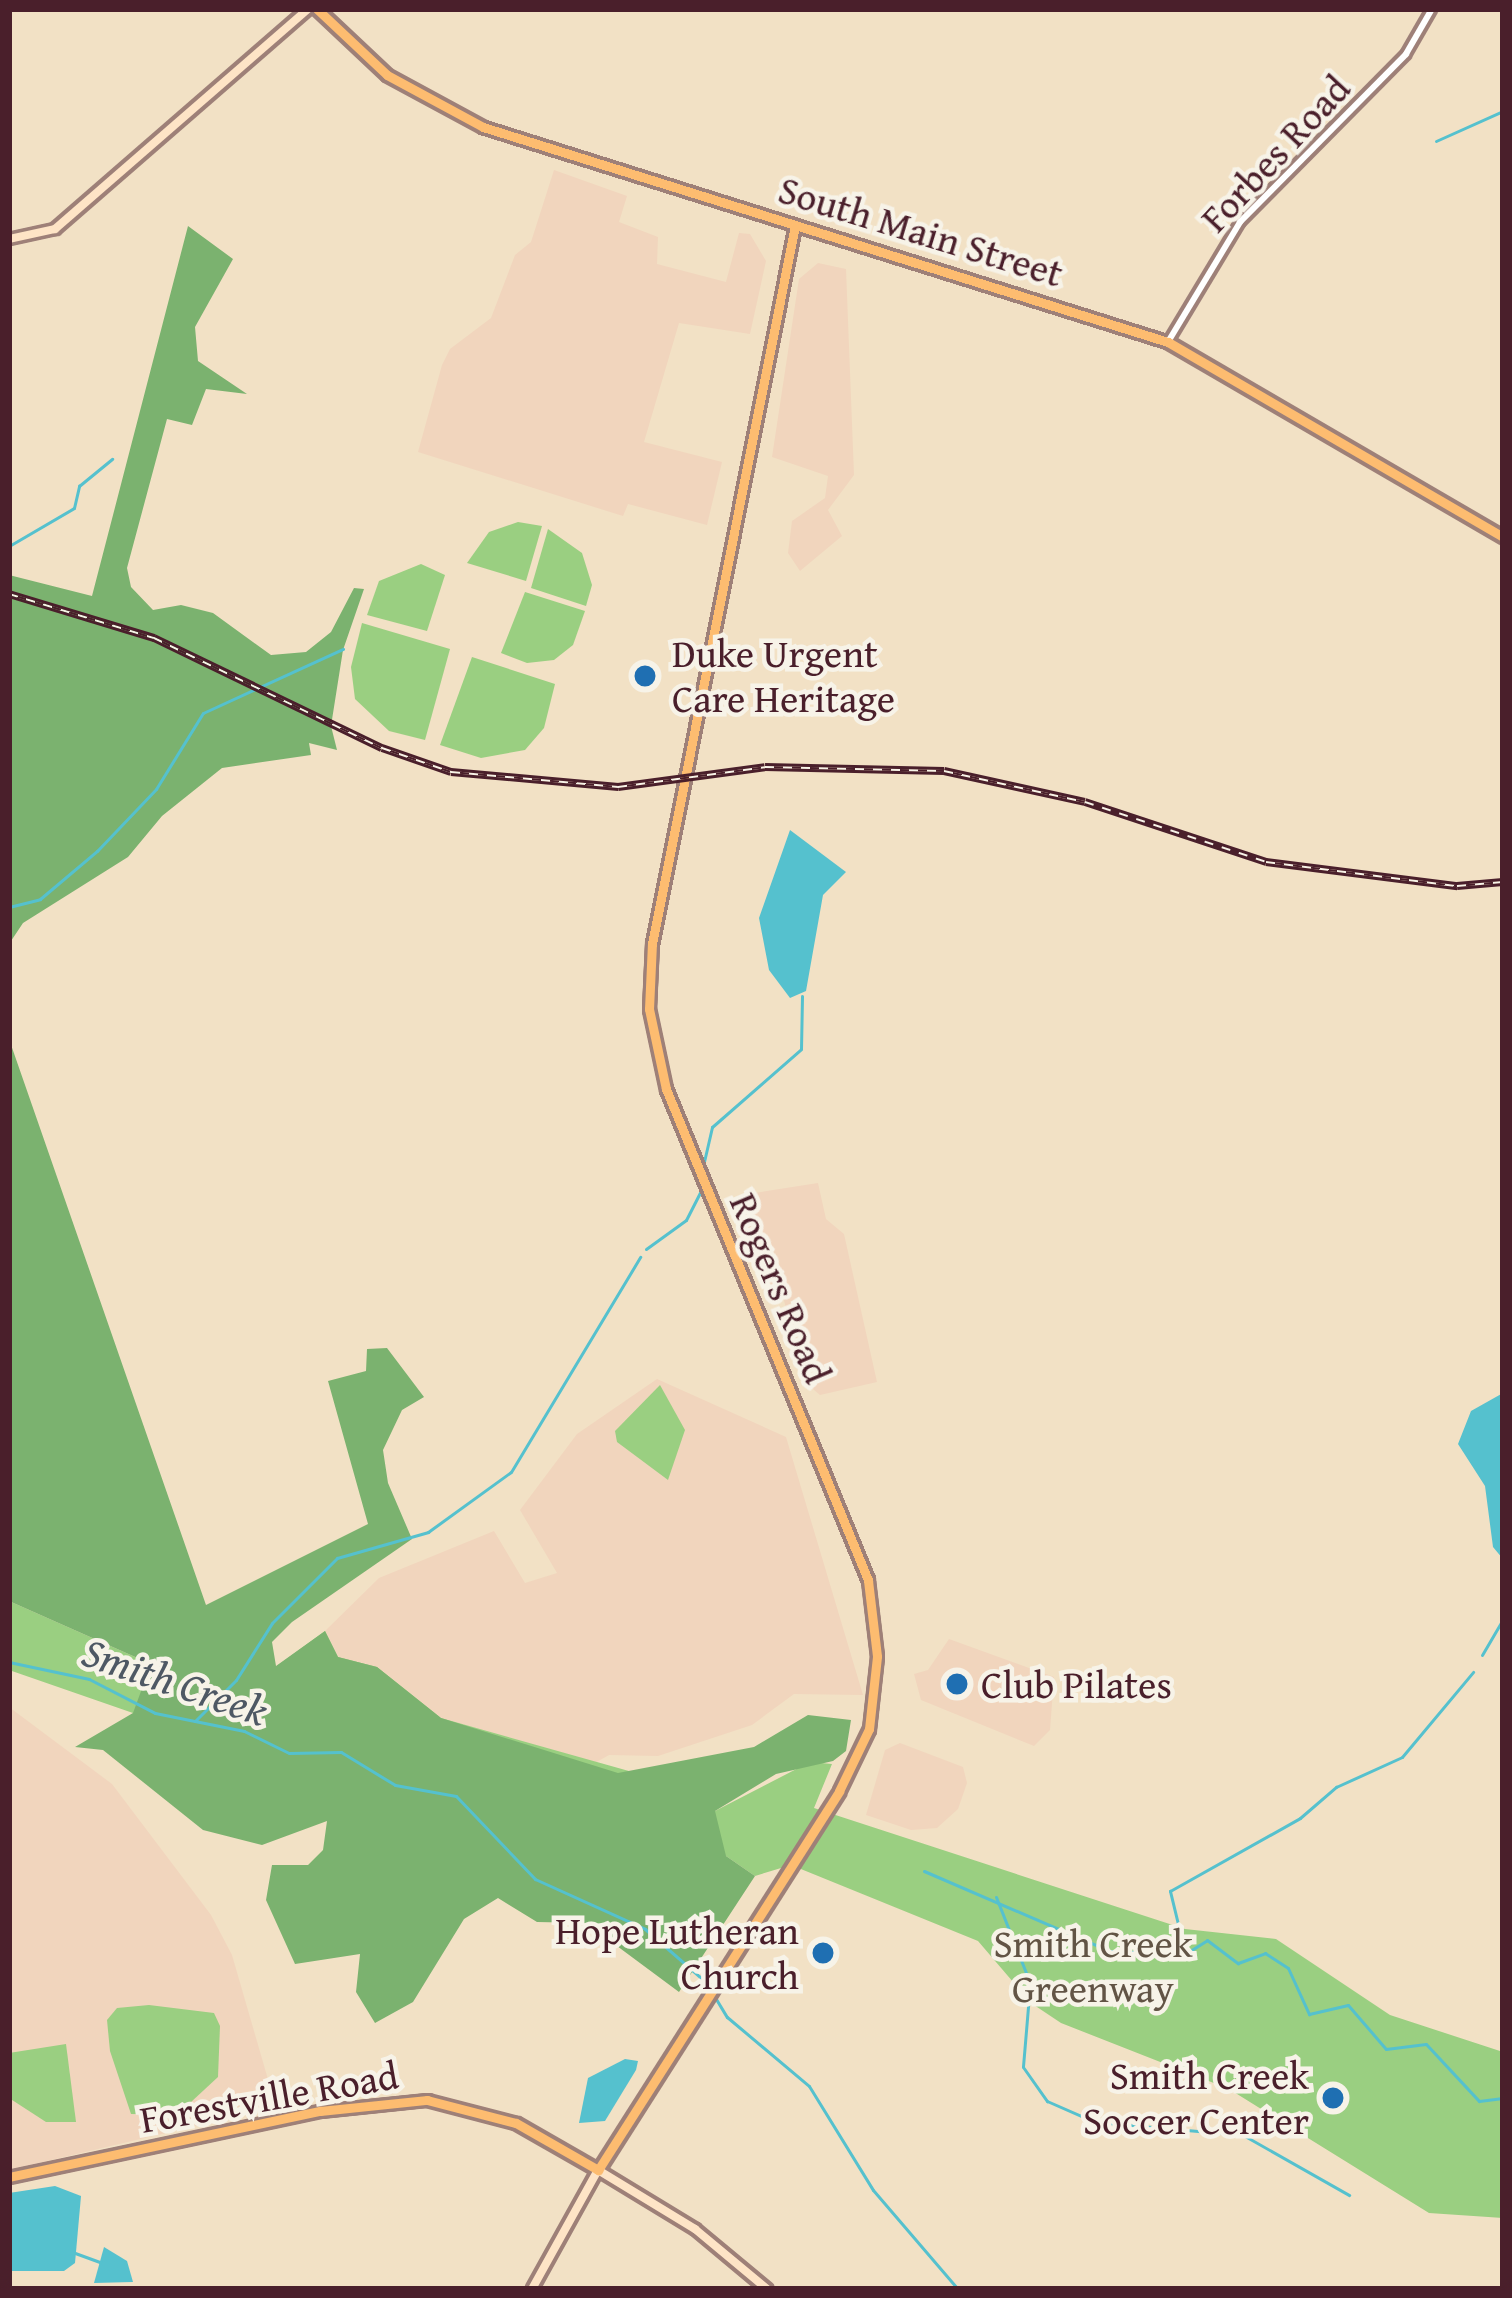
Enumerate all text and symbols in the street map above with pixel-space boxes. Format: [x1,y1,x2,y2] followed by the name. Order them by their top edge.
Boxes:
[1190,65,1360,241] street label: Forbes Road
[773,166,1069,296] street label: South Main Street
[672,631,895,722] place label: Duke Urgent Care Heritage
[629,660,661,692] marker: Duke Urgent Care Heritage
[720,1186,842,1390] street label: Rogers Road
[76,1626,274,1736] water label: Smith Creek
[981,1661,1172,1707] place label: Club Pilates
[944,1671,970,1697] marker: Club Pilates
[555,1908,799,1999] place label: Hope Lutheran Church
[993,1921,1193,2012] park label: Smith Creek Greenway
[810,1940,836,1966] marker: Hope Lutheran Church
[136,2051,402,2143] street label: Forestville Road
[1083,2053,1309,2144] place label: Smith Creek Soccer Center
[1320,2085,1346,2111] marker: Smith Creek Soccer Center

